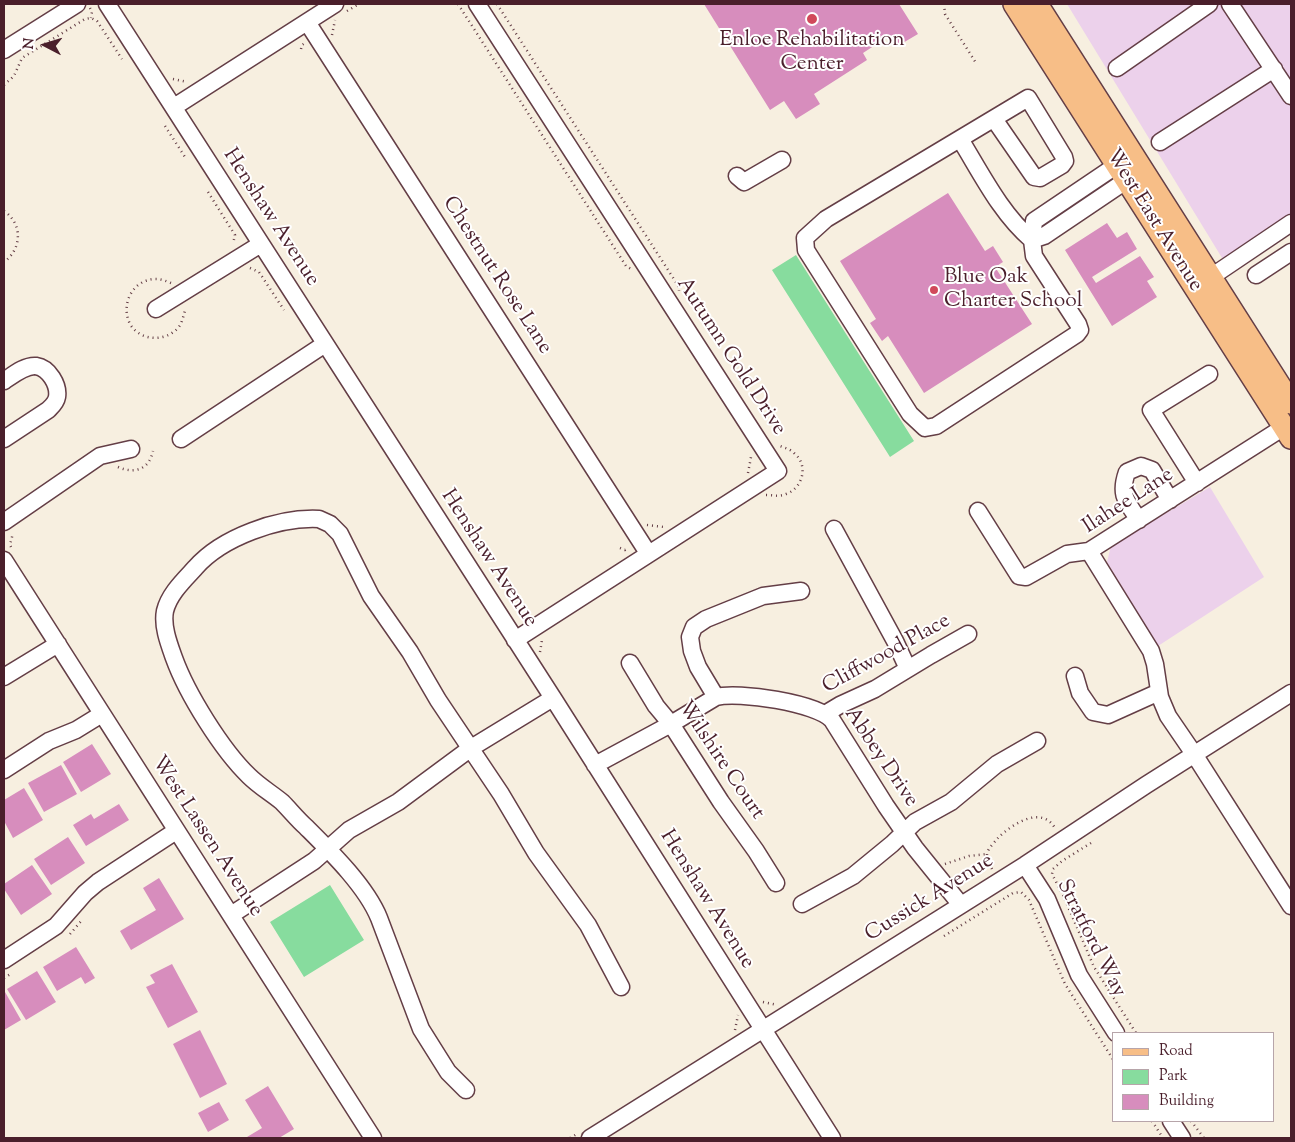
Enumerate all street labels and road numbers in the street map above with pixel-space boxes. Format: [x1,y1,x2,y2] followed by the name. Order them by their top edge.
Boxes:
[216,144,324,292] street label: Henshaw Avenue
[1099,145,1207,297] street label: West East Avenue
[436,192,556,360] street label: Chestnut Rose Lane
[670,273,790,441] street label: Autumn Gold Drive
[1079,463,1179,541] street label: Ilahee Lane
[434,485,542,633] street label: Henshaw Avenue
[819,609,955,701] street label: Cliffwood Place
[671,697,769,825] street label: Wilshire Court
[838,703,922,813] street label: Abbey Drive
[145,752,267,922] street label: West Lassen Avenue
[653,826,759,974] street label: Henshaw Avenue
[861,849,999,949] street label: Cussick Avenue
[1050,876,1130,1002] street label: Stratford Way

